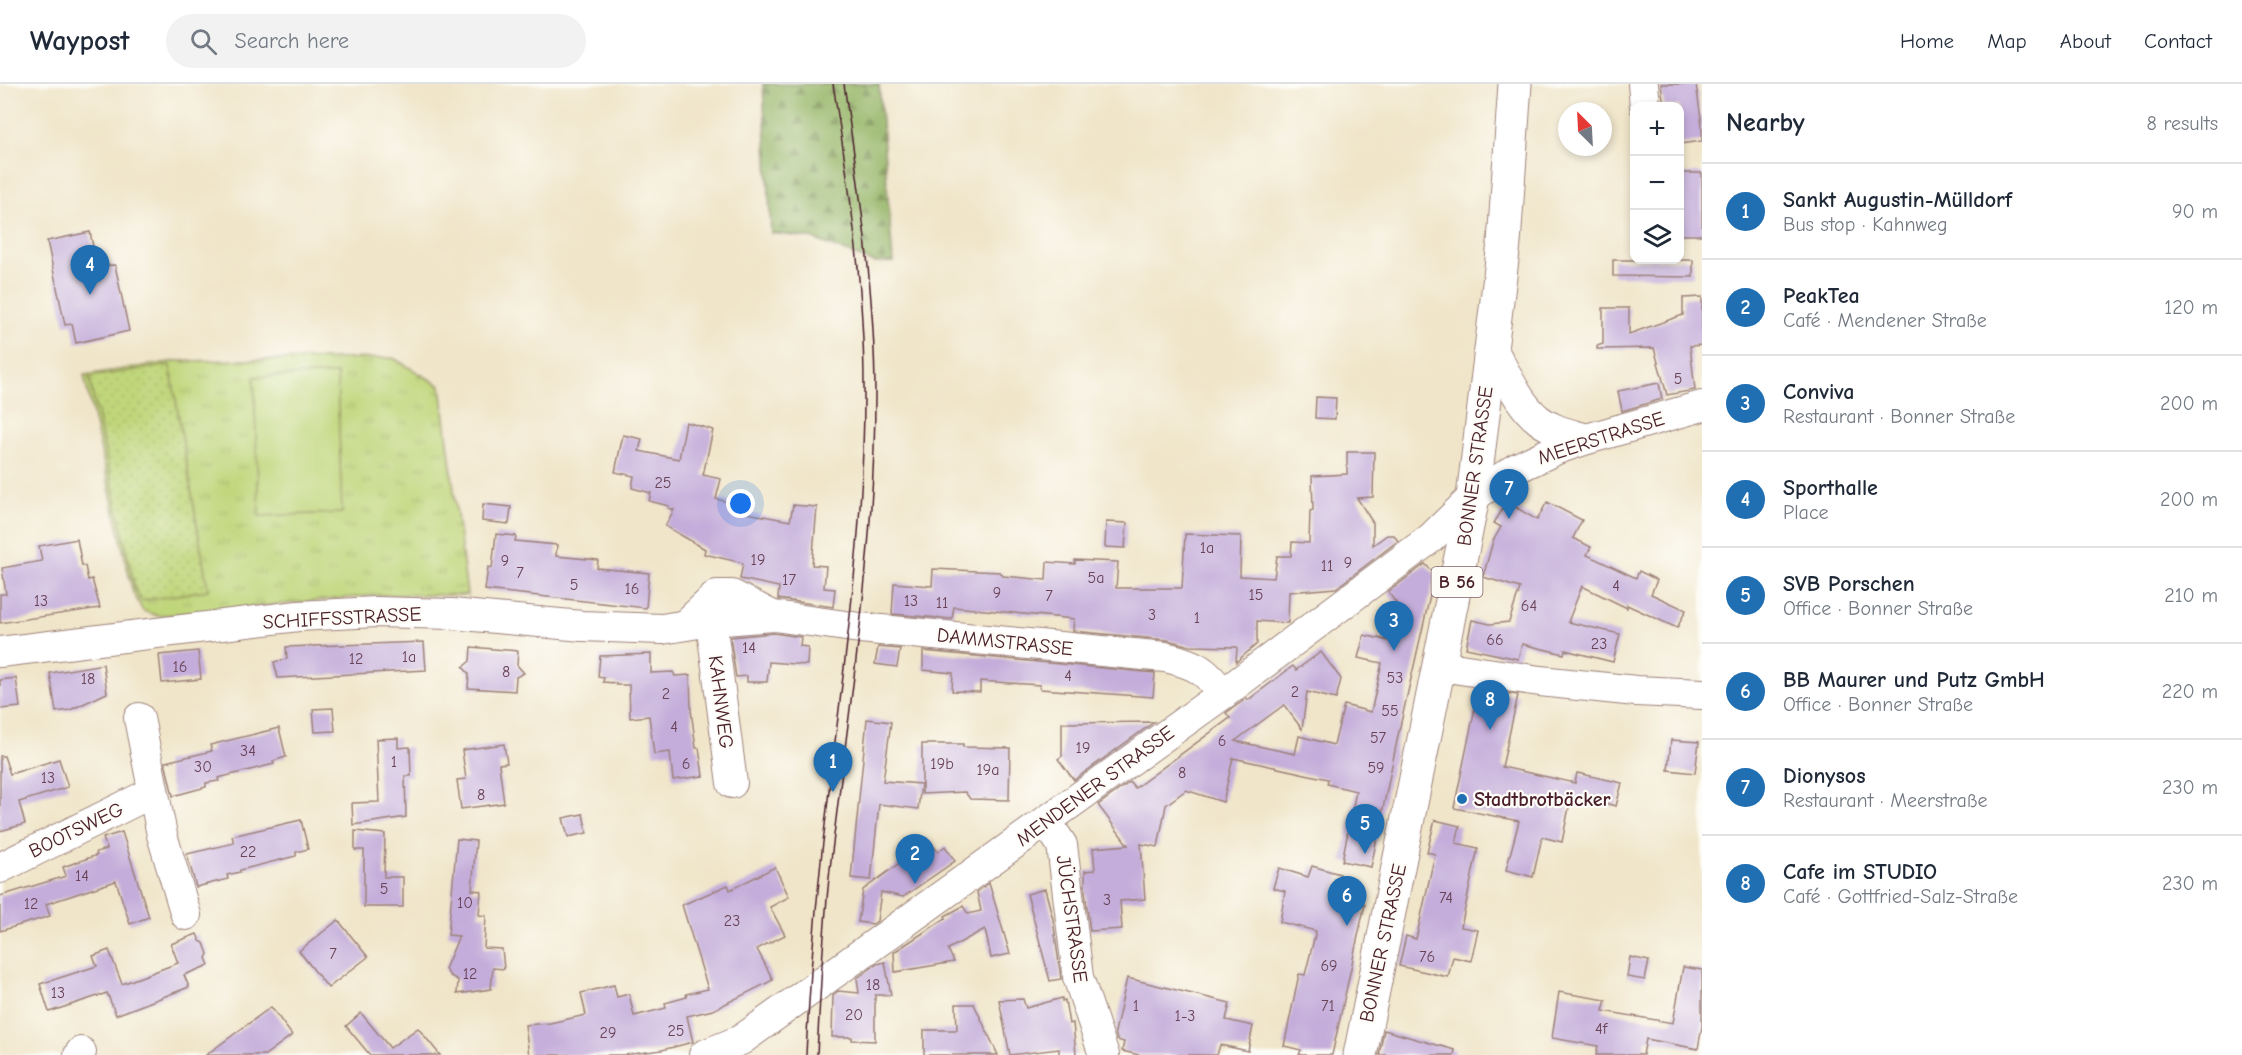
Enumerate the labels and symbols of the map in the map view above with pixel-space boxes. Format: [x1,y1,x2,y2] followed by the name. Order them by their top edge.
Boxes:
[1558,102,1612,156] north arrow
[70,246,110,295] pin: 4
[1674,370,1682,388] house number: 5
[1452,384,1498,548] street label: BONNER STRASSE
[1535,407,1667,469] street label: MEERSTRASSE
[1490,470,1528,519] pin: 7
[654,474,672,492] house number: 25
[726,489,755,518] your location
[1200,539,1214,557] house number: 1a
[751,551,765,569] house number: 19
[501,552,509,570] house number: 9
[1344,554,1352,572] house number: 9
[1321,557,1333,575] house number: 11
[516,564,524,582] house number: 7
[1432,567,1482,597] road number: B 56
[1088,569,1104,587] house number: 5a
[782,571,796,589] house number: 17
[570,576,578,594] house number: 5
[1612,577,1620,595] house number: 4
[624,580,640,598] house number: 16
[993,584,1001,602] house number: 9
[1248,586,1264,604] house number: 15
[1045,587,1053,605] house number: 7
[34,592,48,610] house number: 13
[904,592,918,610] house number: 13
[936,594,948,612] house number: 11
[1521,597,1537,615] house number: 64
[262,602,422,634] street label: SCHIFFSSTRASSE
[1374,602,1414,651] pin: 3
[1148,606,1156,624] house number: 3
[1194,609,1200,627] house number: 1
[936,623,1074,661] street label: DAMMSTRASSE
[1486,631,1504,649] house number: 66
[1591,635,1607,653] house number: 23
[742,639,756,657] house number: 14
[402,648,416,666] house number: 1a
[349,650,363,668] house number: 12
[704,654,738,750] street label: KAHNWEG
[172,658,188,676] house number: 16
[502,663,510,681] house number: 8
[1064,667,1072,685] house number: 4
[1387,669,1403,687] house number: 53
[81,670,95,688] house number: 18
[1470,680,1510,730] pin: 8
[1291,683,1299,701] house number: 2
[662,685,670,703] house number: 2
[1381,702,1399,720] house number: 55
[670,718,678,736] house number: 4
[1012,721,1178,851] street label: MENDENER STRASSE
[1370,729,1387,747] house number: 57
[1218,732,1226,750] house number: 6
[1076,739,1090,757] house number: 19
[240,742,256,760] house number: 34
[814,742,852,792] pin: 1
[391,753,397,771] house number: 1
[682,755,690,773] house number: 6
[930,755,954,773] house number: 19b
[194,758,212,776] house number: 30
[1367,759,1385,777] house number: 59
[976,761,1000,779] house number: 19a
[1178,764,1186,782] house number: 8
[41,769,55,787] house number: 13
[477,786,485,804] house number: 8
[1474,788,1611,811] place label: Stadtbrotbäcker
[1455,792,1469,806] marker: Stadtbrotbäcker
[25,797,127,863] street label: BOOTSWEG
[1346,804,1384,854] pin: 5
[896,834,934,884] pin: 2
[240,843,256,861] house number: 22
[1052,854,1092,984] street label: JÜCHSTRASSE
[1355,862,1411,1024] street label: BONNER STRASSE
[75,867,89,885] house number: 14
[1328,876,1366,926] pin: 6
[380,880,388,898] house number: 5
[1439,889,1453,907] house number: 74
[1103,891,1111,909] house number: 3
[457,894,473,912] house number: 10
[24,895,38,913] house number: 12
[724,912,740,930] house number: 23
[329,945,337,963] house number: 7
[1419,948,1435,966] house number: 76
[1320,957,1338,975] house number: 69
[463,965,477,983] house number: 12
[866,976,880,994] house number: 18
[51,984,65,1002] house number: 13
[1133,997,1139,1015] house number: 1
[1321,997,1335,1015] house number: 71
[845,1006,863,1024] house number: 20
[1175,1007,1195,1025] house number: 1-3
[1595,1020,1609,1038] house number: 4f
[667,1022,685,1040] house number: 25
[600,1024,616,1042] house number: 29

